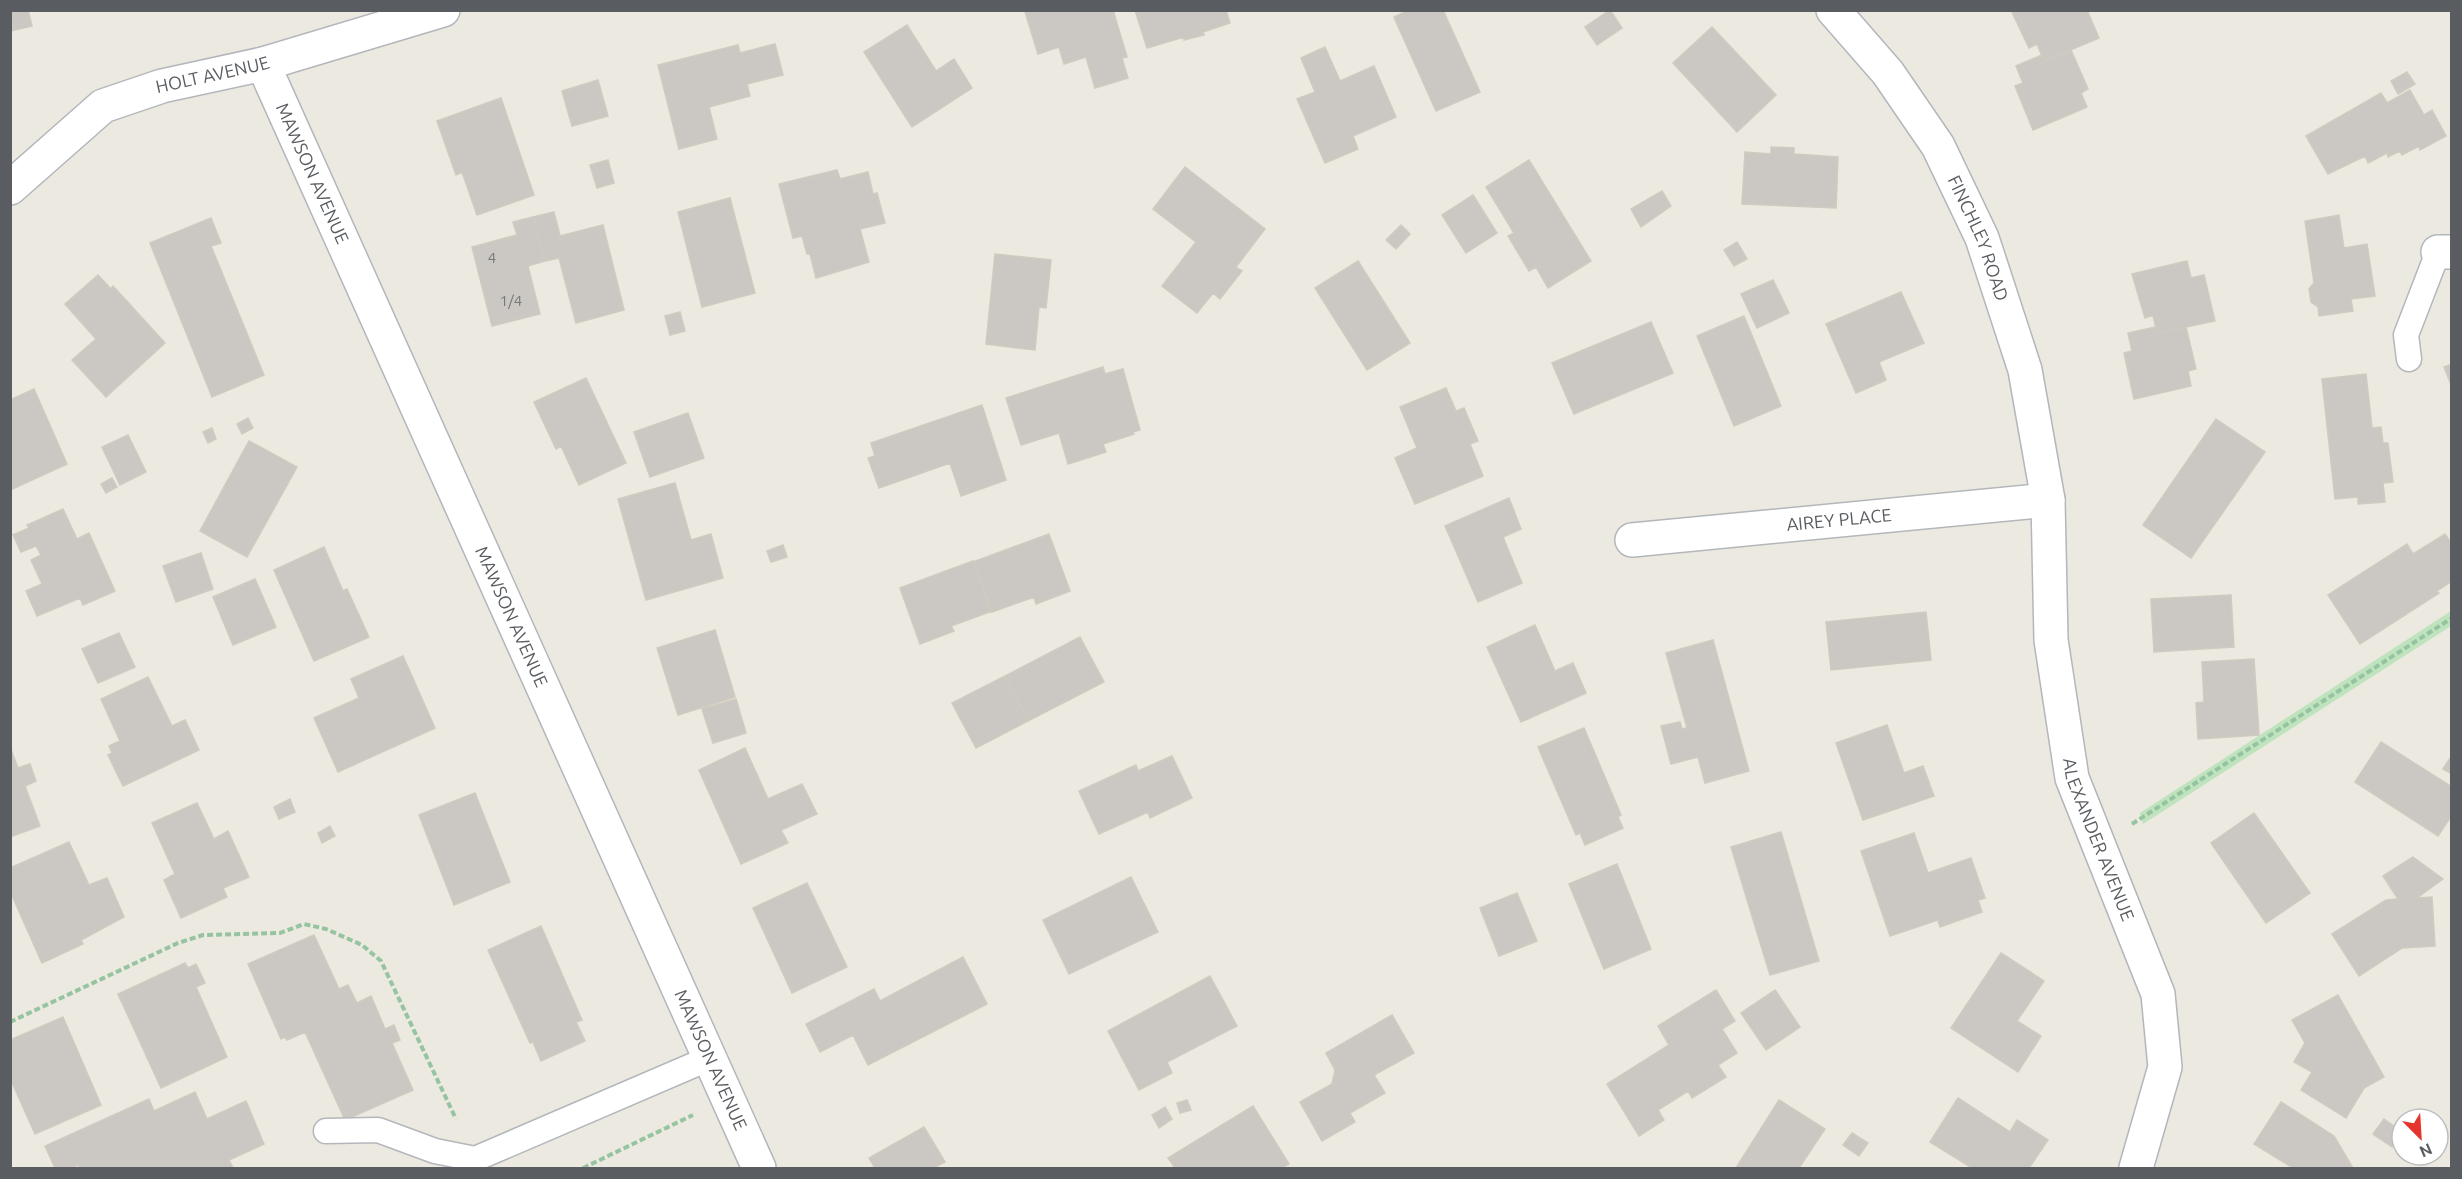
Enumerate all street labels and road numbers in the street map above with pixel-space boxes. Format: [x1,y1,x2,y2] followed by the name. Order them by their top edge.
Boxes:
[154,52,271,96] street label: HOLT AVENUE
[273,100,353,246] street label: MAWSON AVENUE
[1945,172,2013,303] street label: FINCHLEY ROAD
[1786,504,1892,534] street label: AIREY PLACE
[472,543,552,690] street label: MAWSON AVENUE
[2060,757,2139,923] street label: ALEXANDER AVENUE
[671,986,752,1133] street label: MAWSON AVENUE

